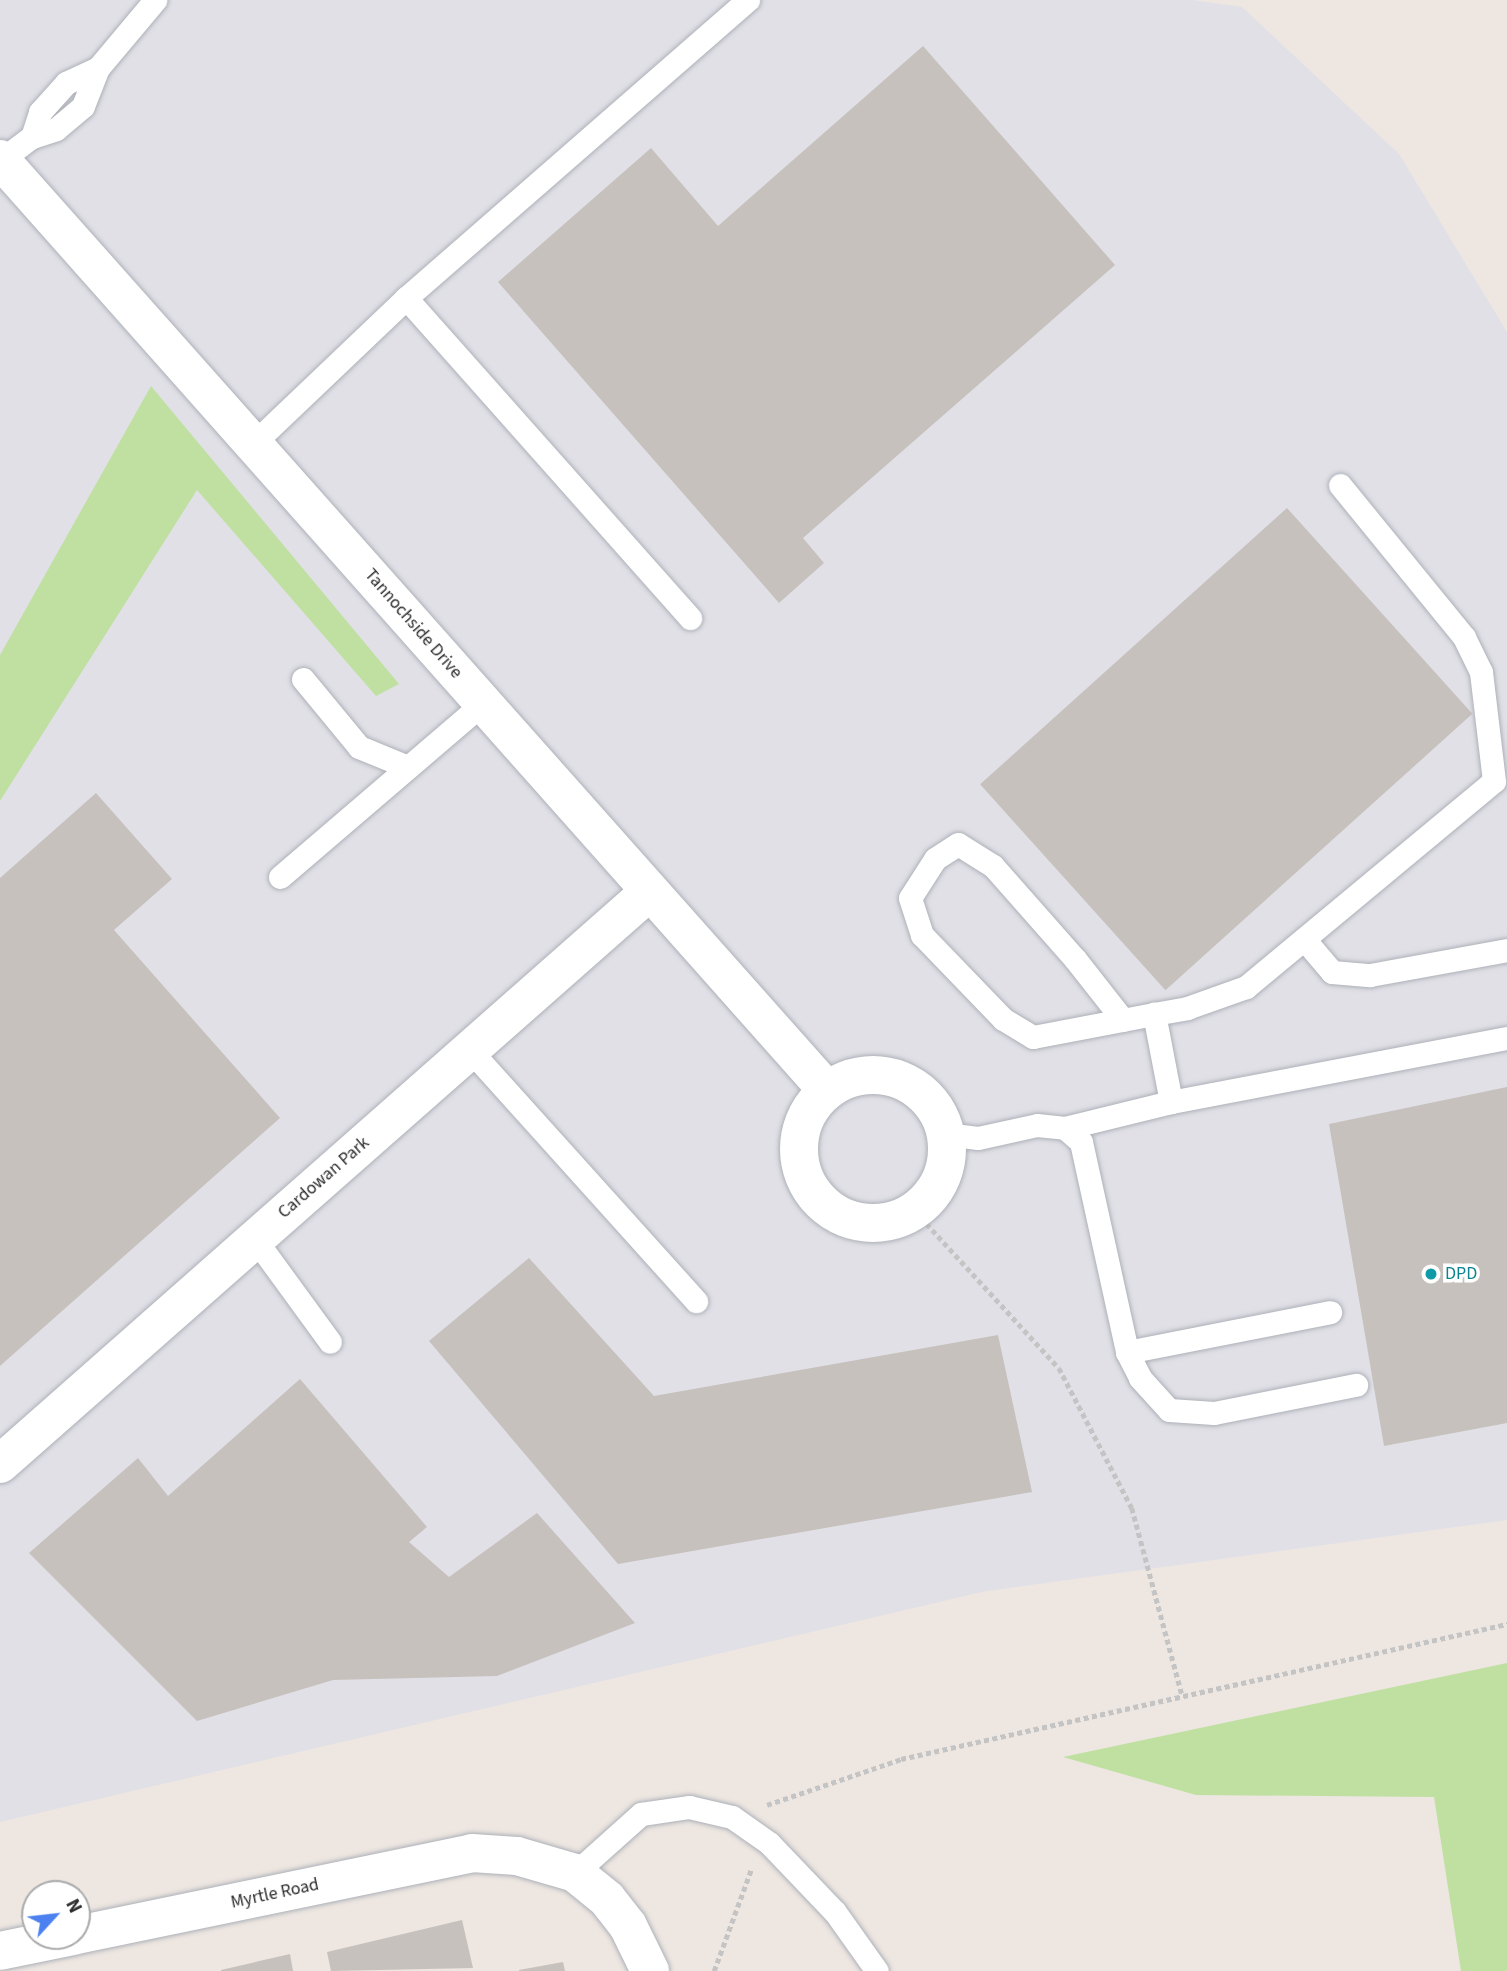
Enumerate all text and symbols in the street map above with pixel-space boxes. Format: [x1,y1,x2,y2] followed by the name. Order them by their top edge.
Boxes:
[359,565,467,683] street label: Tannochside Drive
[274,1132,374,1224] street label: Cardowan Park
[1445,1263,1477,1285] place label: DPD
[1423,1266,1439,1282] marker: DPD
[229,1874,321,1914] street label: Myrtle Road
[21,1880,91,1950] north arrow
[58,1894,88,1918] text: N

